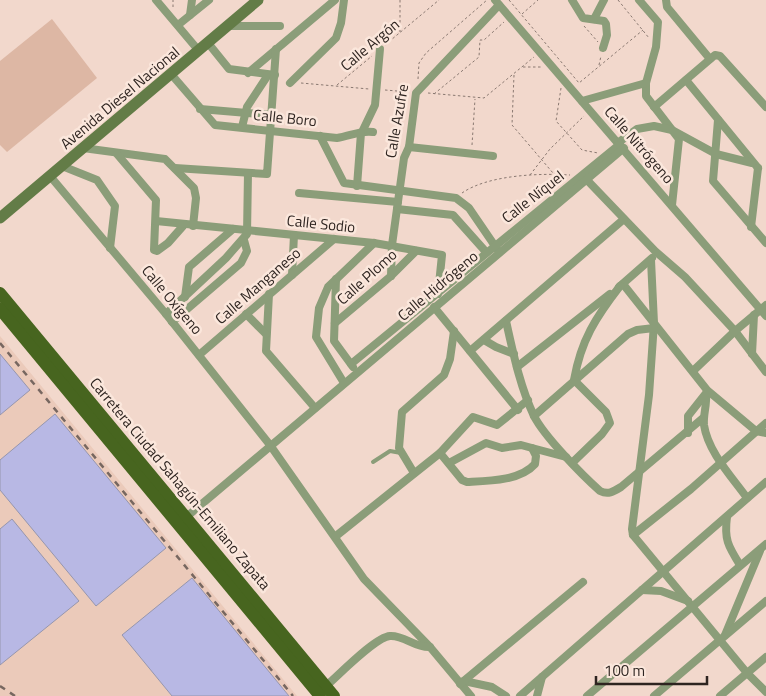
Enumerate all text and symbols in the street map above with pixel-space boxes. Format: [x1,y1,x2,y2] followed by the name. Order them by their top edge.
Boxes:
[335,13,404,76] street label: Calle Argón
[55,41,184,155] street label: Avenida Diesel Nacional
[379,82,414,160] street label: Calle Azufre
[599,101,680,189] street label: Calle Nitrógeno
[252,103,318,132] street label: Calle Boro
[497,165,569,228] street label: Calle Níquel
[286,208,356,239] street label: Calle Sodio
[210,242,306,330] street label: Calle Manganeso
[331,243,402,310] street label: Calle Plomo
[392,245,483,326] street label: Calle Hidrógeno
[136,260,208,340] street label: Calle Oxígeno
[84,372,277,595] street label: Carretera Ciudad Sahagún-Emiliano Zapata
[596,654,707,686] scale bar
[604,659,645,682] text: 100 m

